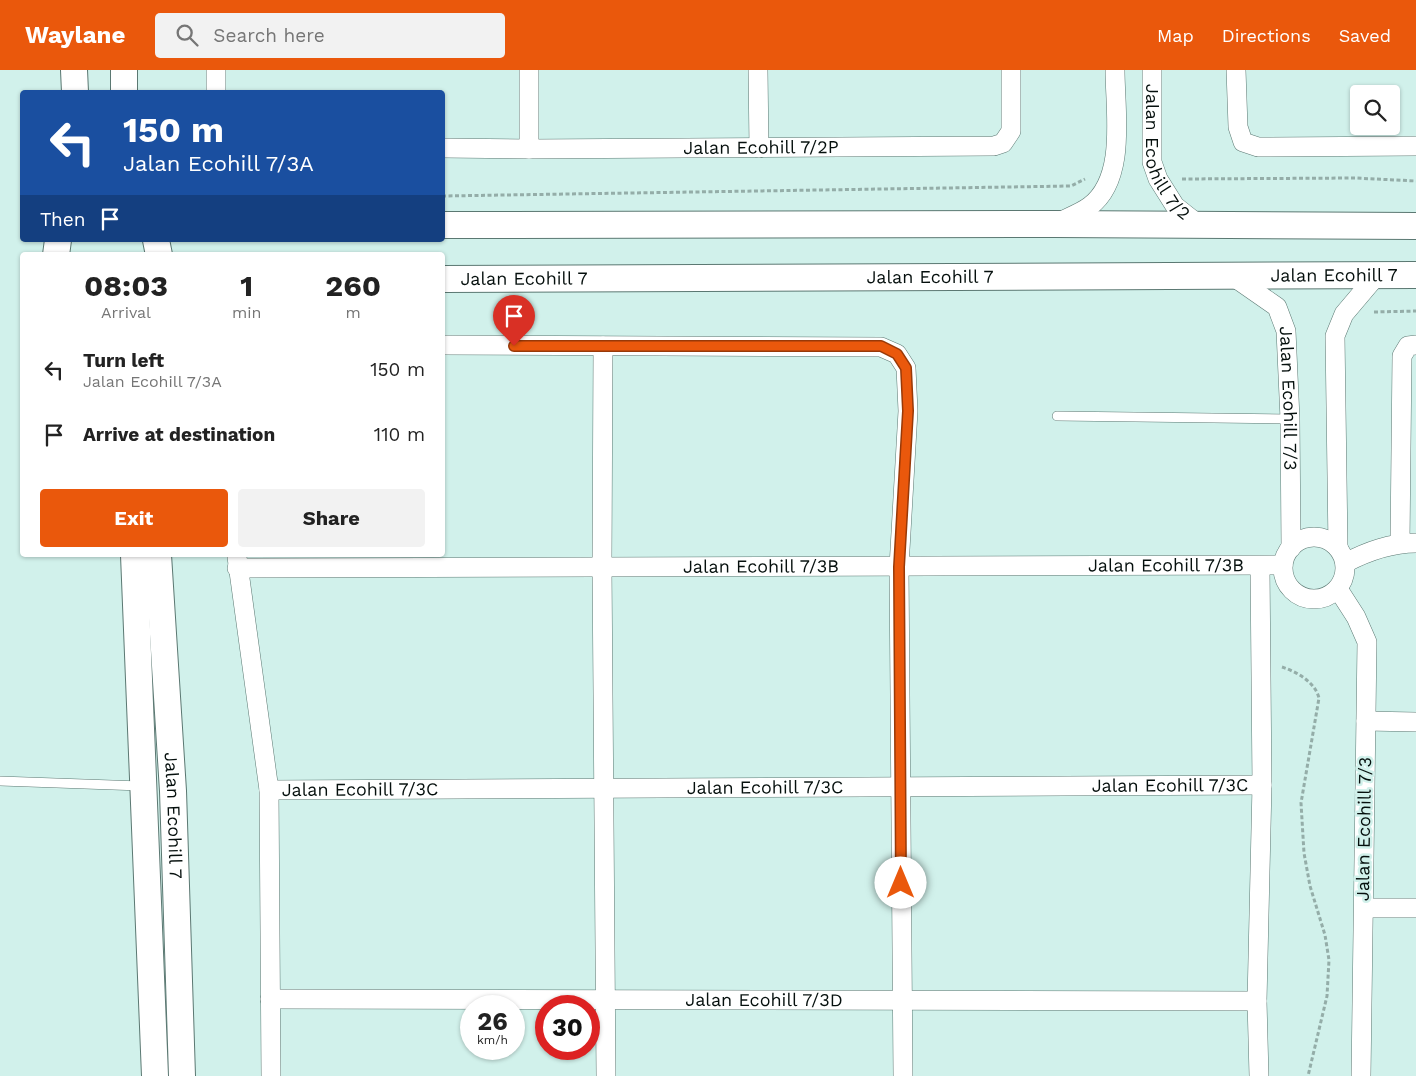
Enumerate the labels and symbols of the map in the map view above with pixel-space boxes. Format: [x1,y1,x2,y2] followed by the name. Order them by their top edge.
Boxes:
[1141,84,1195,224] street label: Jalan Ecohill 7/2
[683,136,839,158] street label: Jalan Ecohill 7/2P
[1270,264,1398,286] street label: Jalan Ecohill 7
[866,266,994,287] street label: Jalan Ecohill 7
[460,267,588,289] street label: Jalan Ecohill 7
[493,295,535,346] pin
[1276,326,1301,471] street label: Jalan Ecohill 7/3
[1088,554,1244,576] street label: Jalan Ecohill 7/3B
[683,555,839,577] street label: Jalan Ecohill 7/3B
[161,751,187,879] street label: Jalan Ecohill 7
[1352,757,1375,901] street label: Jalan Ecohill 7/3
[1092,774,1248,796] street label: Jalan Ecohill 7/3C
[687,776,843,798] street label: Jalan Ecohill 7/3C
[282,778,438,800] street label: Jalan Ecohill 7/3C
[874,856,926,908] position arrow
[685,989,843,1010] street label: Jalan Ecohill 7/3D
[535,995,600,1060] speed limit sign: 30

